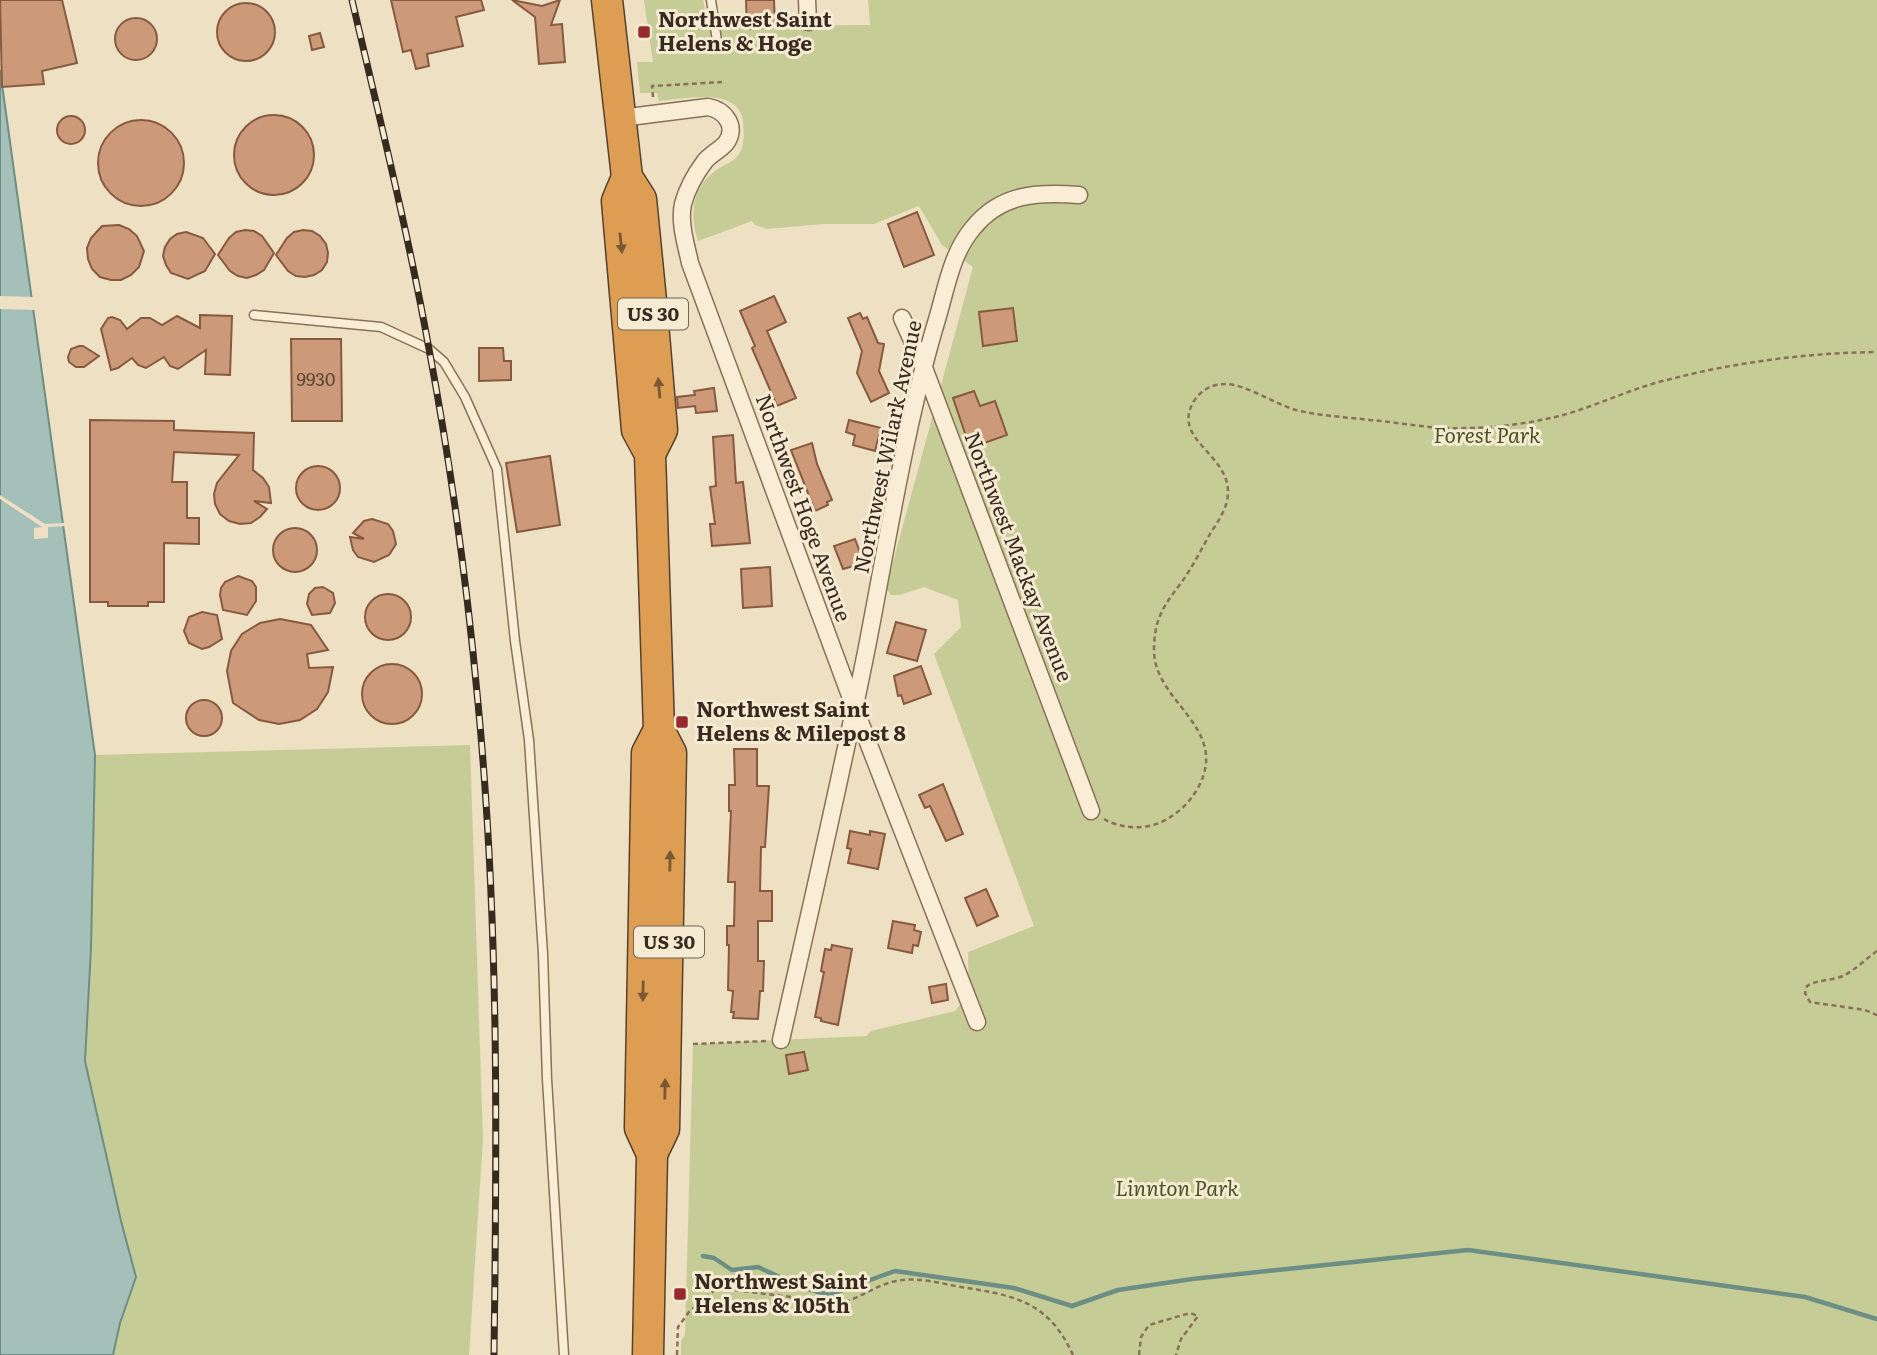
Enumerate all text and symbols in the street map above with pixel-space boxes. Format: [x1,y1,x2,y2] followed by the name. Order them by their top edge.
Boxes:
[658,2,832,57] place label: Northwest Saint Helens & Hoge
[636,24,652,40] marker: Northwest Saint Helens & Hoge
[616,232,627,254] one-way arrow
[618,298,688,330] road number: US 30
[844,317,928,576] street label: Northwest Wilark Avenue
[297,365,336,392] house number: 9930
[653,377,664,399] one-way arrow
[750,389,861,625] street label: Northwest Hoge Avenue
[1433,418,1541,449] park label: Forest Park
[958,427,1082,686] street label: Northwest Mackay Avenue
[696,692,906,747] place label: Northwest Saint Helens & Milepost 8
[674,714,690,730] marker: Northwest Saint Helens & Milepost 8
[665,850,676,872] one-way arrow
[634,926,704,958] road number: US 30
[638,980,649,1002] one-way arrow
[660,1077,671,1099] one-way arrow
[1115,1171,1239,1202] park label: Linnton Park
[694,1264,868,1319] place label: Northwest Saint Helens & 105th
[672,1286,688,1302] marker: Northwest Saint Helens & 105th

